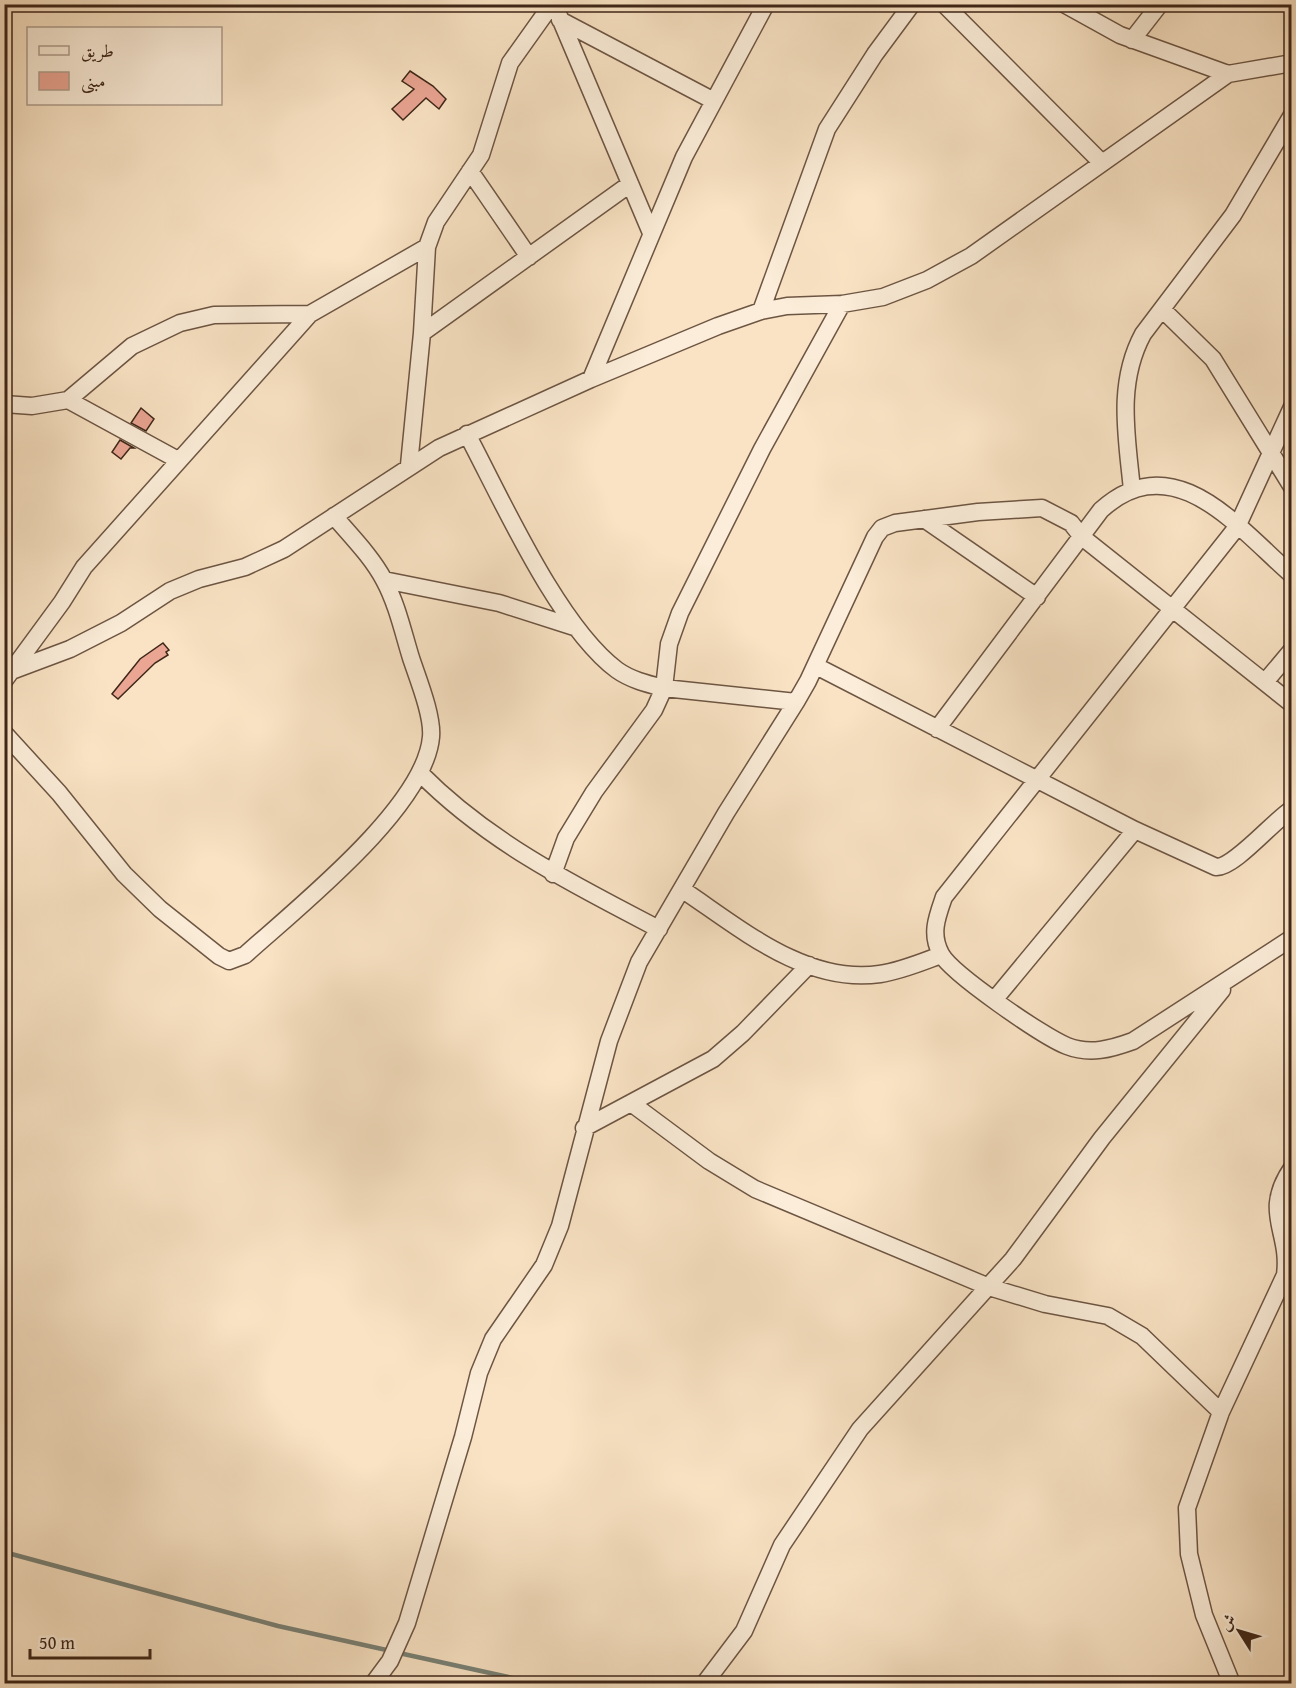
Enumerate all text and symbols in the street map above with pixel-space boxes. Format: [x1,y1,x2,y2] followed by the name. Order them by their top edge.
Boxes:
[27,27,222,105] legend
[81,37,114,64] text: طريق
[81,67,106,94] text: مبنى
[1209,1601,1269,1661] north arrow
[1213,1608,1241,1636] text: ش
[30,1622,150,1660] scale bar
[39,1629,75,1656] text: 50 m

